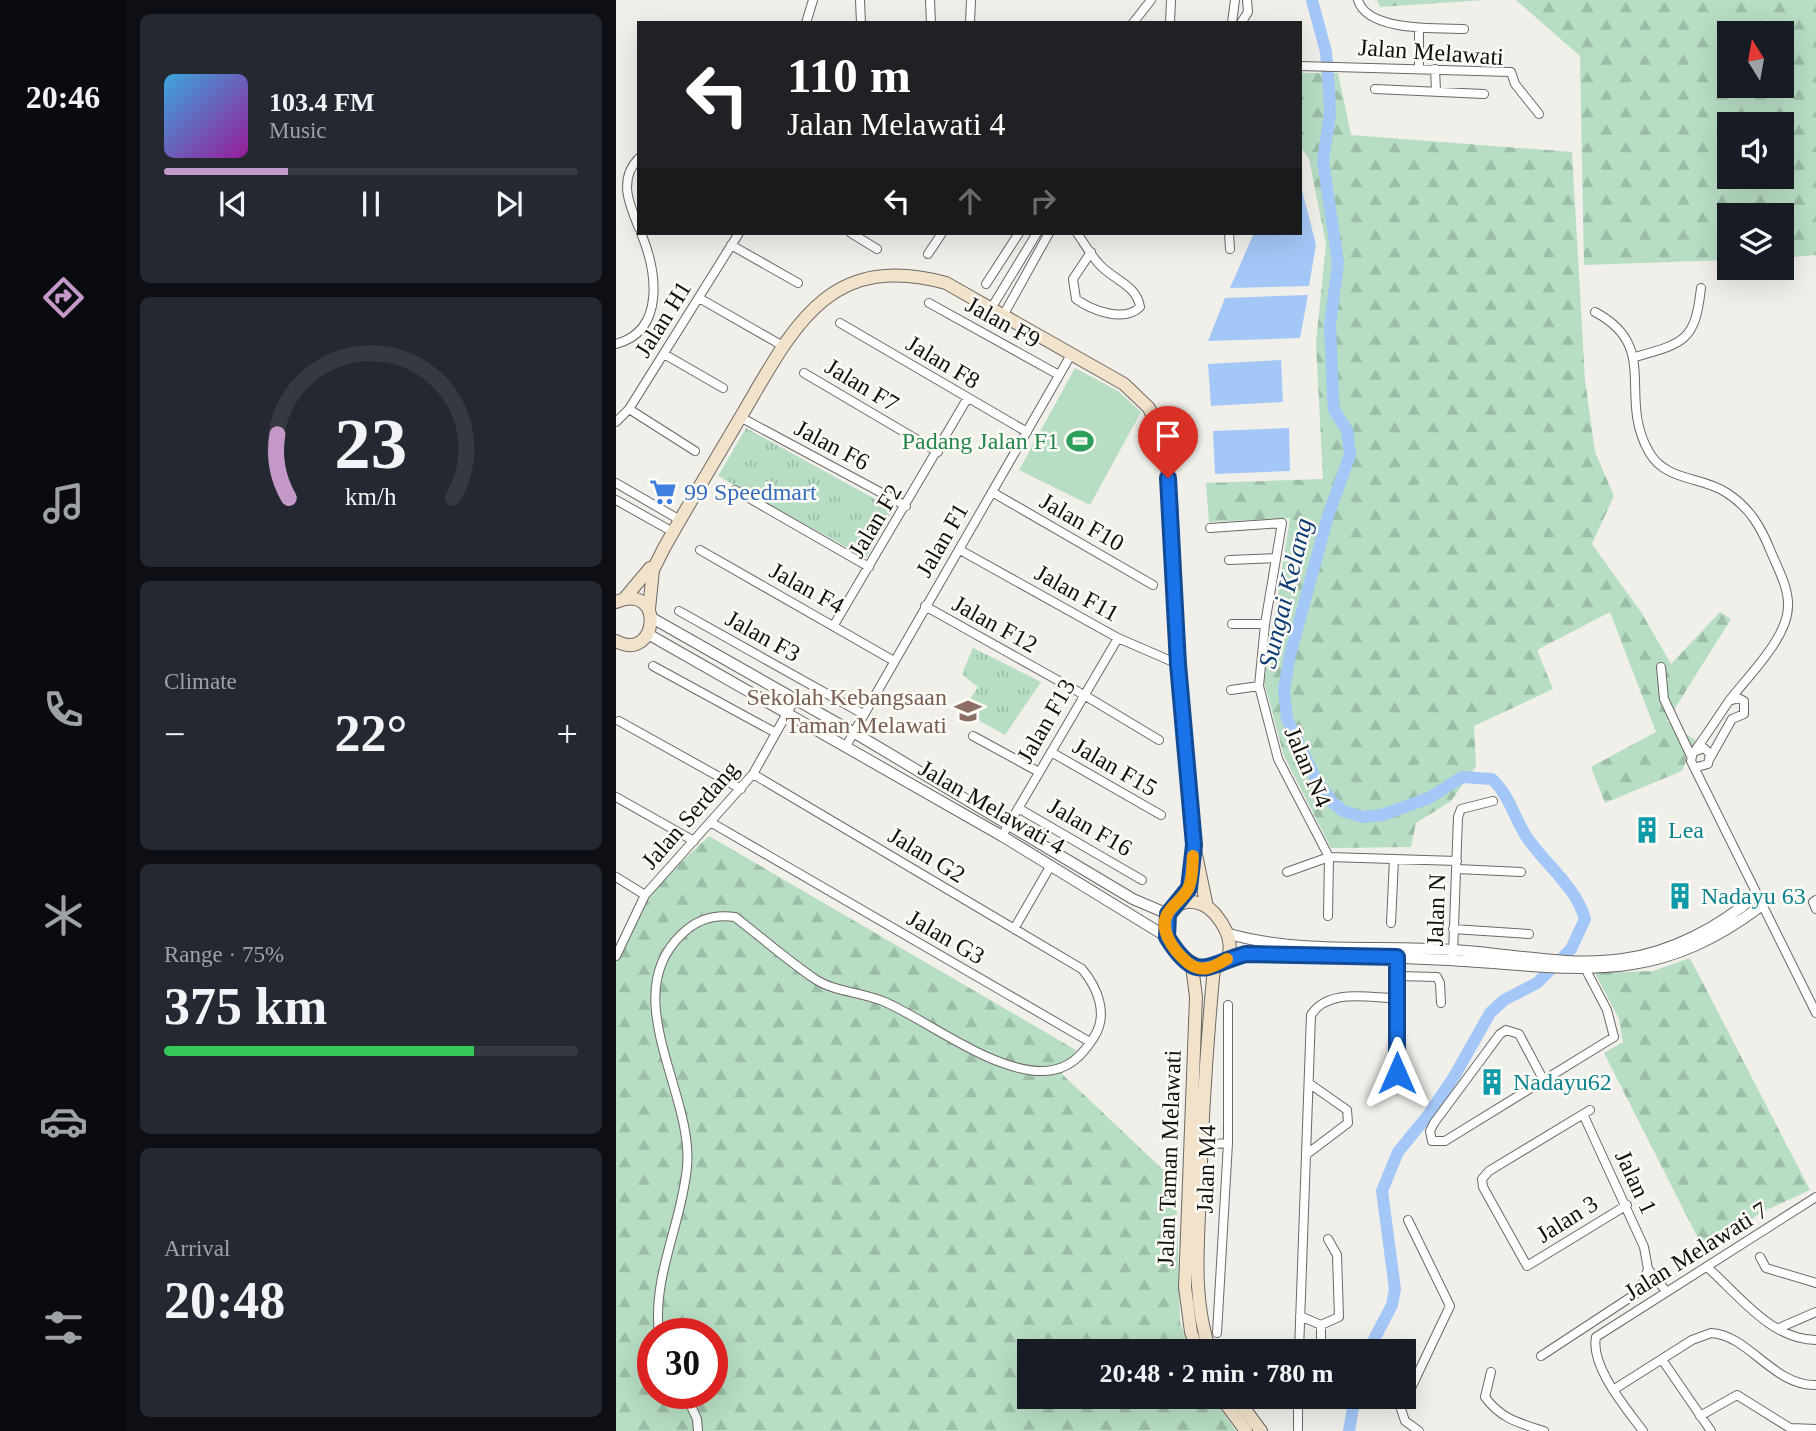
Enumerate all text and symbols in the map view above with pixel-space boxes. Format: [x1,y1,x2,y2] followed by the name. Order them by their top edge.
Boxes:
[1717,21,1794,98] north arrow
[1717,21,1794,280] map controls
[1357,34,1505,70] street label: Jalan Melawati
[787,48,911,103] text: 110 m
[672,49,763,140] icon: left
[26,79,100,115] text: 20:46
[269,88,374,117] text: 103.4 FM
[787,106,1006,142] text: Jalan Melawati 4
[1717,112,1794,189] button: sound
[269,118,327,143] text: Music
[878,182,916,220] icon: left
[951,182,989,220] icon: ahead
[1024,182,1062,220] icon: right
[214,185,252,223] icon: previous
[352,185,390,223] icon: pause
[490,185,528,223] icon: next
[1717,203,1794,280] button: layers
[39,273,88,322] icon: directions
[630,276,696,362] street label: Jalan H1
[961,291,1045,353] street label: Jalan F9
[902,330,984,394] street label: Jalan F8
[821,353,903,417] street label: Jalan F7
[335,404,407,485] text: 23
[1138,406,1198,478] pin
[790,415,874,475] street label: Jalan F6
[1149,417,1187,455] icon: arrive
[1065,426,1095,456] sports icon: Padang Jalan F1
[902,428,1059,454] place label: Padang Jalan F1
[648,477,678,507] supermarket icon: 99 Speedmart
[39,479,88,528] icon: music
[684,479,817,505] place label: 99 Speedmart
[843,480,907,562] street label: Jalan F2
[345,483,397,510] text: km/h
[1035,488,1129,556] street label: Jalan F10
[911,499,973,581] street label: Jalan F1
[1253,515,1318,671] water label: Sungai Kelang
[765,557,849,619] street label: Jalan F4
[1031,559,1123,627] street label: Jalan F11
[948,590,1042,658] street label: Jalan F12
[721,605,805,667] street label: Jalan F3
[164,669,237,694] text: Climate
[1012,674,1080,768] street label: Jalan F13
[746,684,947,738] place label: Sekolah Kebangsaan Taman Melawati
[39,685,88,734] icon: phone
[953,696,983,726] school or university icon: Sekolah Kebangsaan Taman Melawati
[335,705,407,762] text: 22°
[164,713,185,755] text: −
[557,713,578,755] text: +
[1279,723,1337,811] street label: Jalan N4
[1068,733,1162,801] street label: Jalan F15
[915,755,1069,859] street label: Jalan Melawati 4
[636,756,744,874] street label: Jalan Serdang
[1043,793,1137,861] street label: Jalan F16
[1632,815,1662,845] building icon: Lea
[1668,817,1704,843] place label: Lea
[884,822,970,888] street label: Jalan G2
[1422,873,1450,947] street label: Jalan N
[1665,881,1695,911] building icon: Nadayu 63
[1701,883,1806,909] place label: Nadayu 63
[39,891,88,940] icon: climate
[903,905,989,969] street label: Jalan G3
[164,942,284,967] text: Range · 75%
[164,978,327,1035] text: 375 km
[1360,1036,1434,1110] position arrow
[1152,1049,1186,1267] street label: Jalan Taman Melawati
[1477,1067,1507,1097] building icon: Nadayu62
[1513,1069,1612,1095] place label: Nadayu62
[39,1097,88,1146] icon: car
[1191,1124,1221,1214] street label: Jalan M4
[1610,1146,1662,1218] street label: Jalan 1
[1532,1190,1602,1248] street label: Jalan 3
[1620,1197,1772,1305] street label: Jalan Melawati 7
[164,1236,230,1261] text: Arrival
[164,1272,285,1329] text: 20:48
[39,1303,88,1352] icon: filters
[637,1318,728,1409] speed limit sign: 30
[1100,1359,1334,1388] text: 20:48 · 2 min · 780 m

